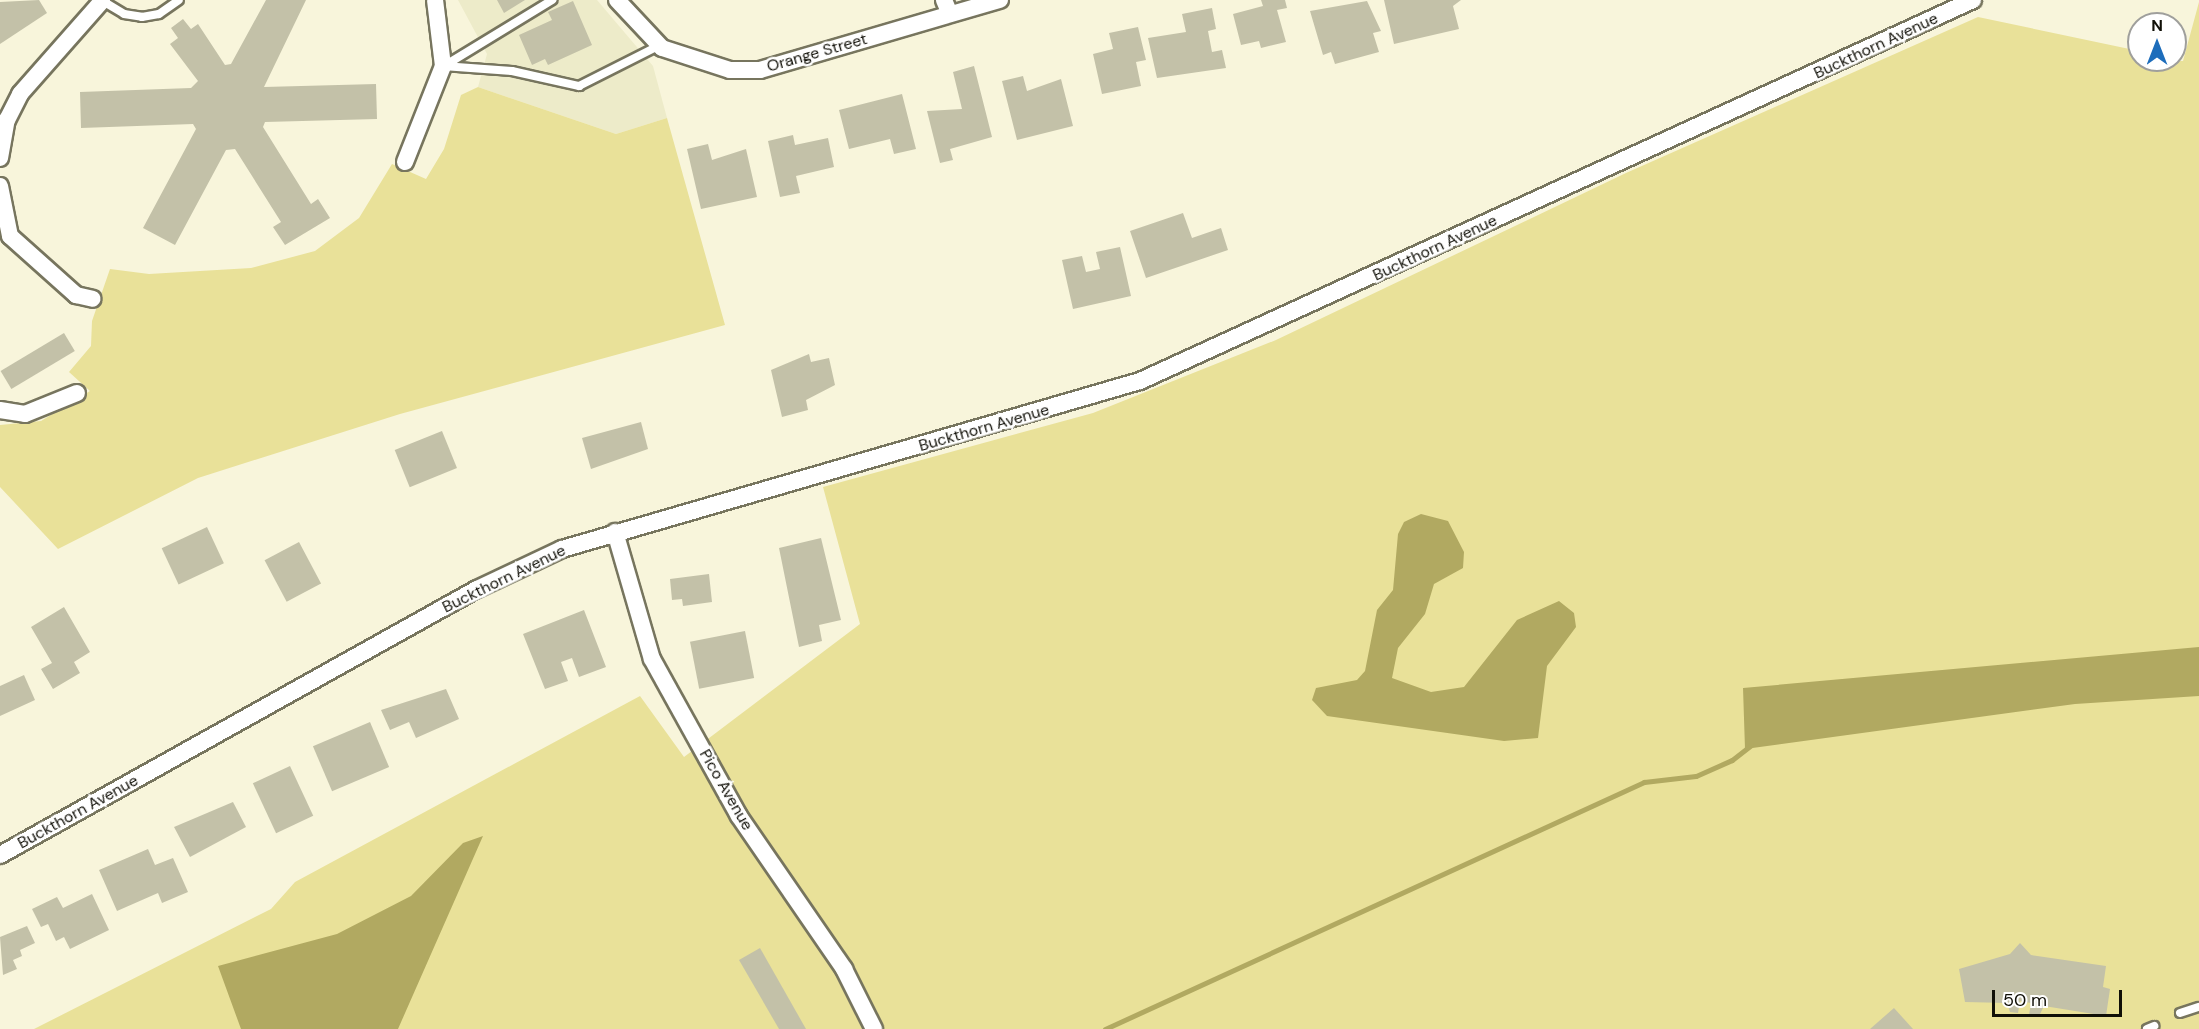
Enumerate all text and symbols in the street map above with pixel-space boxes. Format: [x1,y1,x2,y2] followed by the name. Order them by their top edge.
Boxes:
[1811,9,1941,83] street label: Buckthorn Avenue
[2127,12,2187,72] north arrow
[2151,15,2163,36] text: N
[765,30,869,76] street label: Orange Street
[1370,211,1500,285] street label: Buckthorn Avenue
[917,400,1051,456] street label: Buckthorn Avenue
[439,541,569,617] street label: Buckthorn Avenue
[695,746,757,834] street label: Pico Avenue
[14,771,142,853] street label: Buckthorn Avenue
[1995,978,2126,1016] scale bar
[2003,988,2047,1012] text: 50 m

